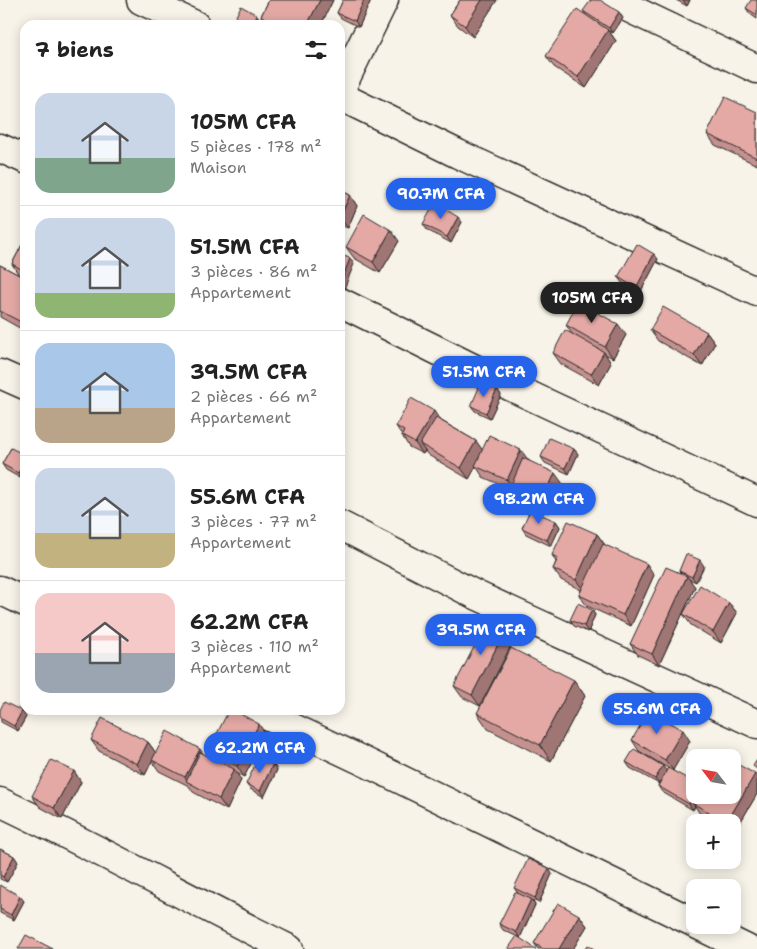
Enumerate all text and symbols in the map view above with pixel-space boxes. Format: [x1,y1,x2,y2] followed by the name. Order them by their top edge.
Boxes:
[35,36,114,64] text: 7 biens
[302,36,330,64] icon: filters
[190,108,296,136] text: 105M CFA
[75,113,135,173] icon: home
[190,136,322,157] text: 5 pièces · 178 m²
[190,157,247,178] text: Maison
[384,178,498,220] pin: 90.7M CFA
[397,183,485,204] text: 90.7M CFA
[190,233,300,261] text: 51.5M CFA
[75,238,135,298] icon: home
[190,261,317,282] text: 3 pièces · 86 m²
[190,282,291,303] text: Appartement
[540,282,644,324] pin: 105M CFA
[552,287,633,308] text: 105M CFA
[427,356,541,398] pin: 51.5M CFA
[190,358,307,386] text: 39.5M CFA
[442,361,526,382] text: 51.5M CFA
[75,363,135,423] icon: home
[190,386,317,407] text: 2 pièces · 66 m²
[190,407,291,428] text: Appartement
[482,482,596,525] pin: 98.2M CFA
[190,483,305,511] text: 55.6M CFA
[75,488,135,548] icon: home
[494,488,584,509] text: 98.2M CFA
[190,511,317,532] text: 3 pièces · 77 m²
[190,532,291,553] text: Appartement
[190,608,309,636] text: 62.2M CFA
[75,613,135,673] icon: home
[424,614,538,656] pin: 39.5M CFA
[436,619,526,640] text: 39.5M CFA
[190,636,319,657] text: 3 pièces · 110 m²
[190,657,291,678] text: Appartement
[600,692,714,735] pin: 55.6M CFA
[613,698,701,719] text: 55.6M CFA
[203,732,317,774] pin: 62.2M CFA
[215,737,305,758] text: 62.2M CFA
[686,749,741,804] north arrow
[686,749,741,934] map controls
[686,814,741,869] button: +
[686,879,741,934] button: −

